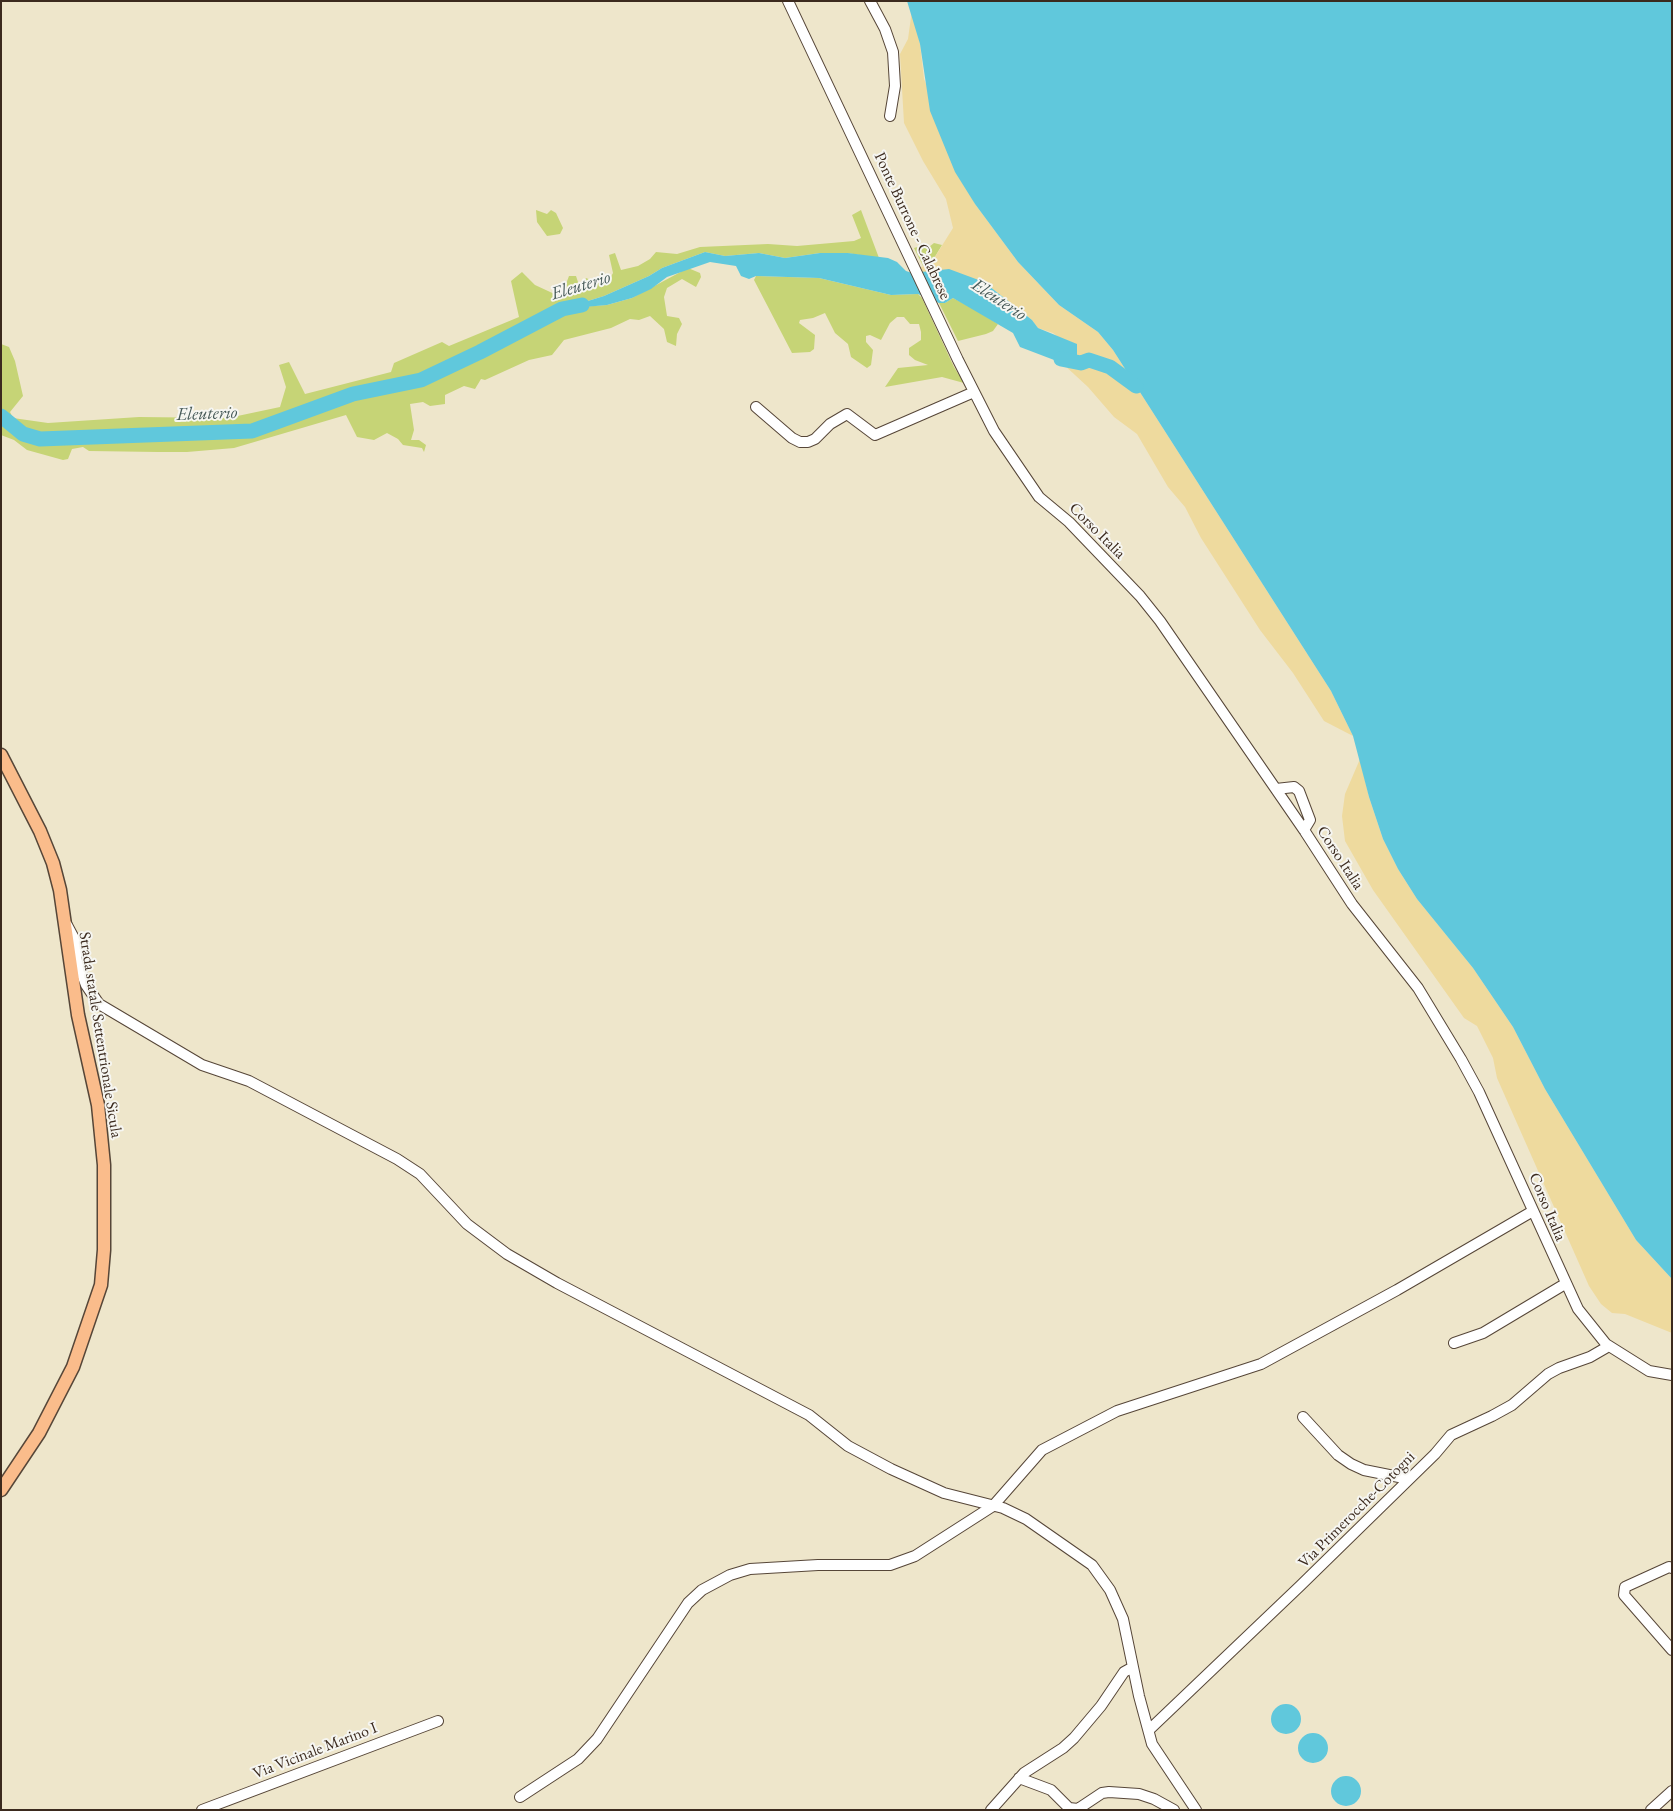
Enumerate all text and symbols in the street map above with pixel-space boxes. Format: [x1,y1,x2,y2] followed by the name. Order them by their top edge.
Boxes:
[869,149,955,303] street label: Ponte Burrone - Calabrese
[549,267,613,305] water label: Eleuterio
[968,274,1030,326] water label: Eleuterio
[176,402,238,426] water label: Eleuterio
[1065,499,1129,563] street label: Corso Italia
[1312,823,1368,893] street label: Corso Italia
[74,931,126,1139] street label: Strada statale Settentrionale Sicula
[1524,1170,1570,1244] street label: Corso Italia
[1295,1448,1419,1572] street label: Via Primerocche-Cotogni
[250,1718,380,1784] street label: Via Vicinale Marino I

